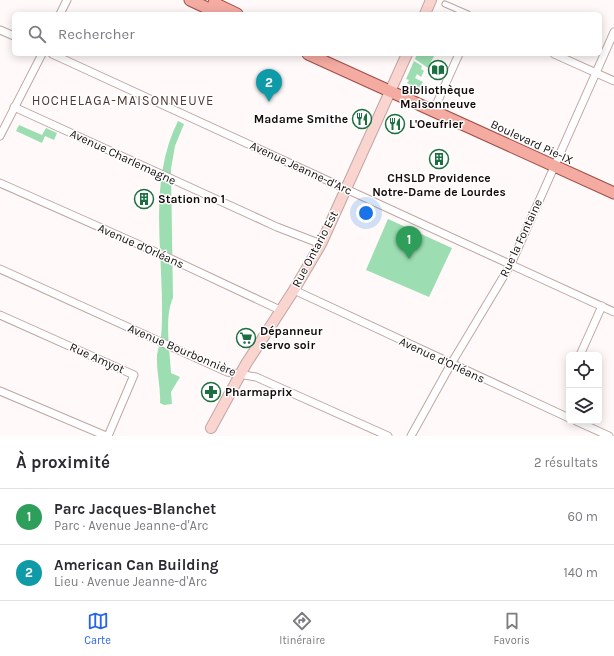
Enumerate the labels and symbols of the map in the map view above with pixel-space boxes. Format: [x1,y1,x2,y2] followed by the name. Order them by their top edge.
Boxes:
[427,59,449,81] library icon: Bibliothèque Maisonneuve
[256,69,282,102] pin: 2
[400,83,476,111] place label: Bibliothèque Maisonneuve
[32,93,214,108] district label: HOCHELAGA-MAISONNEUVE
[351,108,373,130] restaurant icon: Madame Smithe
[254,112,348,126] place label: Madame Smithe
[384,113,406,135] restaurant icon: L'Oeufrier
[409,117,464,131] place label: L'Oeufrier
[489,117,576,167] street label: Boulevard Pie-IX
[68,126,178,188] street label: Avenue Charlemagne
[248,138,354,198] street label: Avenue Jeanne-d'Arc
[428,148,450,170] building icon: CHSLD Providence Notre-Dame de Lourdes
[372,171,506,199] place label: CHSLD Providence Notre-Dame de Lourdes
[133,188,155,210] building icon: Station nº 1
[158,192,225,206] place label: Station nº 1
[497,197,545,279] street label: Rue la Fontaine
[356,203,376,223] your location
[289,208,341,290] street label: Rue Ontario Est
[96,221,186,271] street label: Avenue d'Orléans
[396,226,422,259] pin: 1
[126,321,238,379] street label: Avenue Bourbonnière
[260,324,323,352] place label: Dépanneur servo soir
[235,327,257,349] supermarket icon: Dépanneur servo soir
[397,334,487,386] street label: Avenue d'Orléans
[67,340,127,376] street label: Rue Amyot
[200,381,222,403] pharmacy icon: Pharmaprix
[225,385,293,399] place label: Pharmaprix

